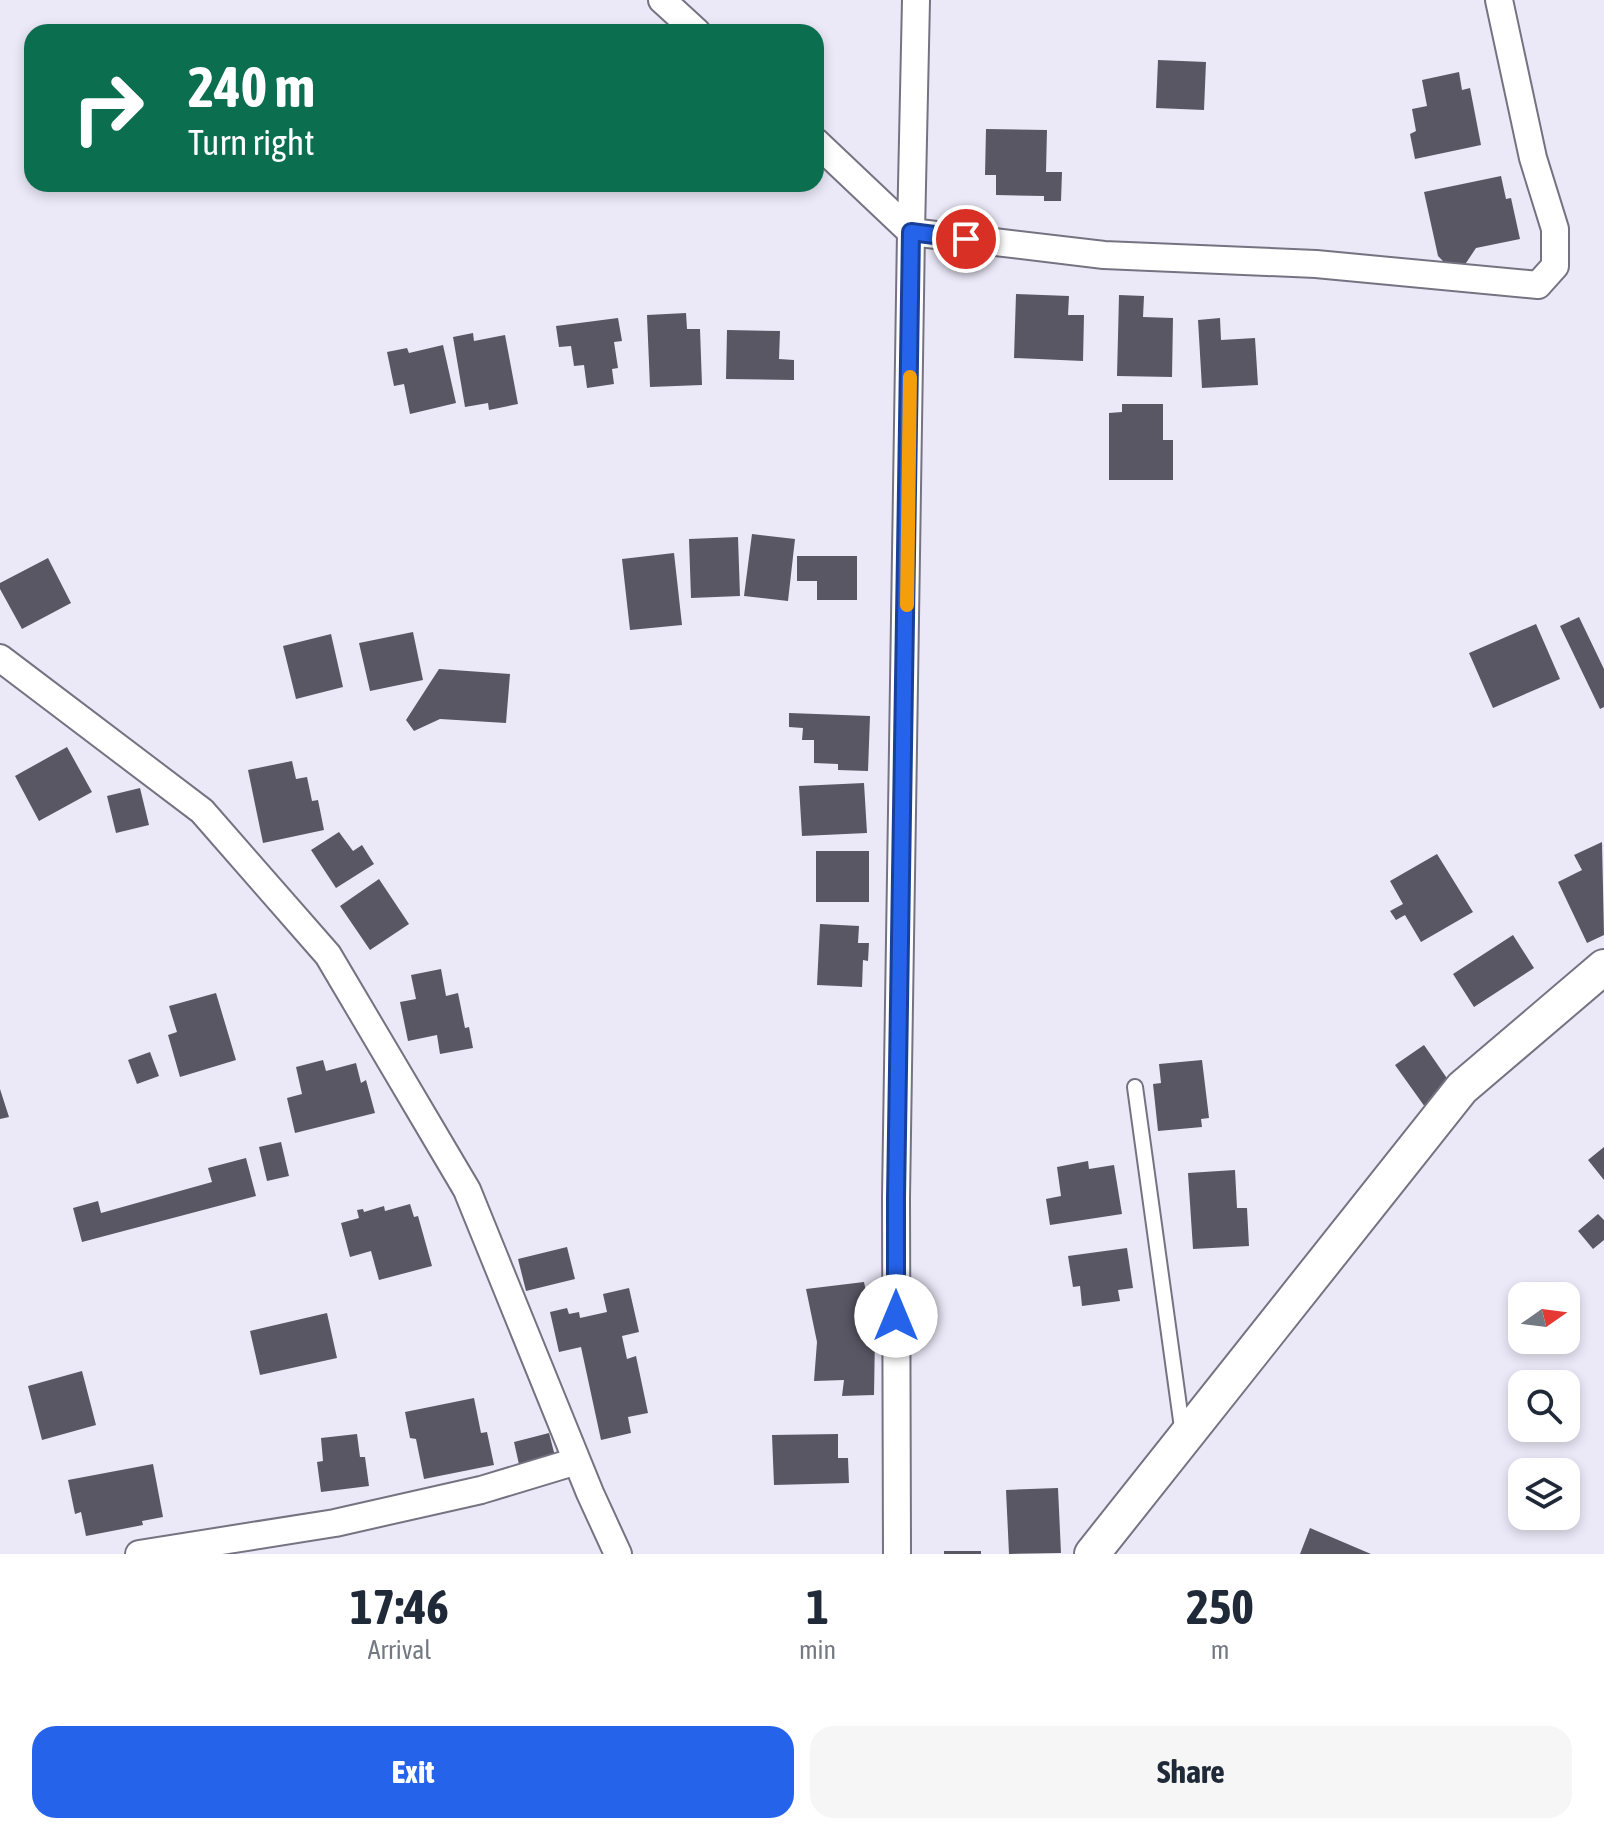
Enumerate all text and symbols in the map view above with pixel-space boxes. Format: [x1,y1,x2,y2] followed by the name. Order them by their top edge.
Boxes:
[188,55,315,119] text: 240 m
[56,56,160,160] icon: right
[188,121,315,163] text: Turn right
[932,205,1000,273] pin
[944,217,988,261] icon: arrive
[854,1274,938,1358] position arrow
[1508,1282,1580,1354] north arrow
[1508,1282,1580,1530] map controls
[1508,1370,1580,1442] button: search
[1508,1458,1580,1530] button: layers
[350,1579,449,1634] text: 17:46
[806,1579,829,1634] text: 1
[1186,1579,1254,1634] text: 250
[368,1635,431,1665] text: Arrival
[799,1635,836,1665] text: min
[1211,1635,1229,1665] text: m
[32,1726,794,1818] button: Exit
[810,1726,1572,1818] button: Share

